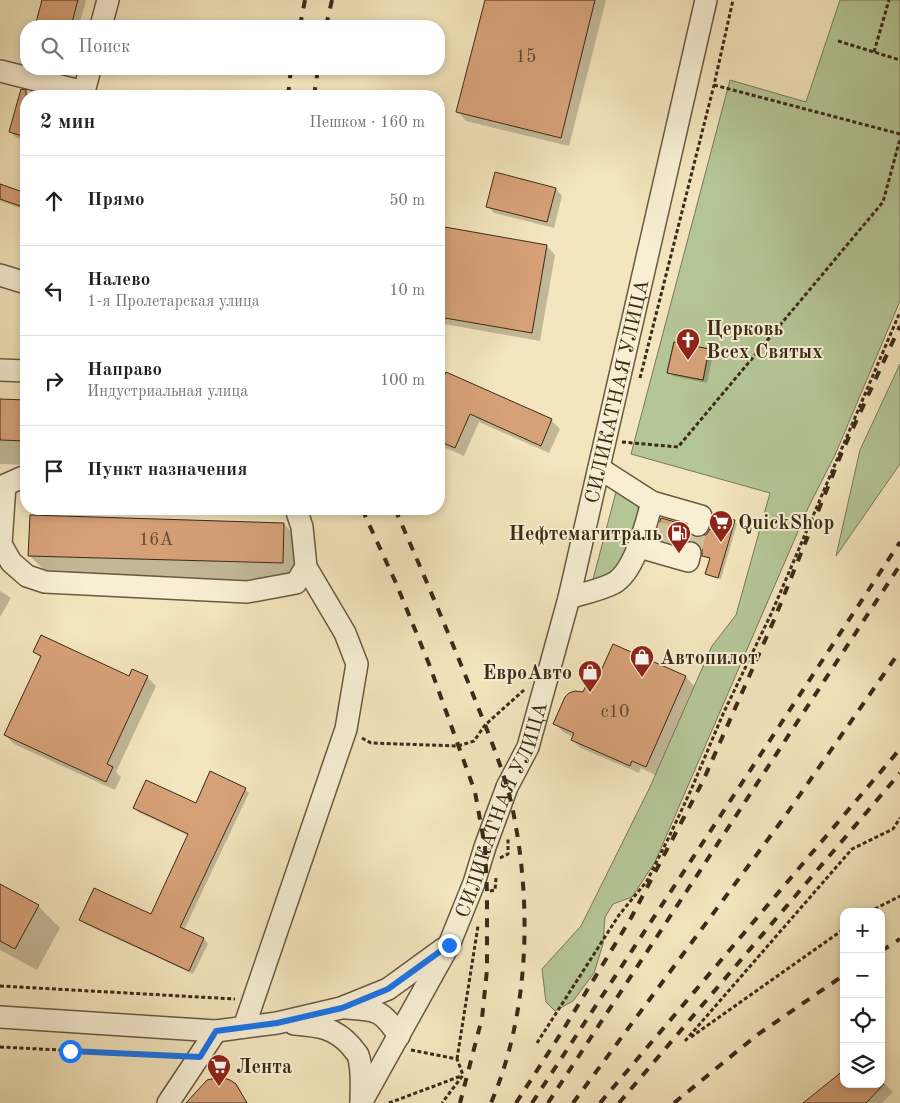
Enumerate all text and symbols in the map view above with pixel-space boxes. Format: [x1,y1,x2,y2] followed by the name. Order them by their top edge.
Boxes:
[20,20,445,75] search box
[38,34,66,62] icon: search
[78,38,130,57] text: Поиск
[516,48,536,66] house number: 15
[40,112,95,133] text: 2 мин
[309,115,425,131] text: Пешком · 160 m
[40,187,68,215] icon: ahead
[87,191,145,210] text: Прямо
[389,193,425,209] text: 50 m
[87,271,150,290] text: Налево
[40,277,68,305] icon: left
[583,278,654,506] street label: СИЛИКАТНАЯ УЛИЦА
[389,283,425,299] text: 10 m
[87,294,260,310] text: 1-я Пролетарская улица
[706,320,823,363] place label: Церковь Всех Святых
[675,327,701,361] church icon: Церковь Всех Святых
[87,361,162,380] text: Направо
[40,367,68,395] icon: right
[380,373,425,389] text: 100 m
[87,384,248,400] text: Индустриальная улица
[40,457,68,485] icon: arrive
[87,461,247,480] text: Пункт назначения
[708,509,734,543] supermarket icon: QuickShop
[738,514,834,534] place label: QuickShop
[666,520,692,554] fuel station icon: Нефтемагитраль
[509,525,662,545] place label: Нефтемагитраль
[139,531,174,549] house number: 16А
[629,644,655,678] shop icon: Автопилот
[660,649,758,669] place label: Автопилот
[577,659,603,693] shop icon: ЕвроАвто
[482,664,572,684] place label: ЕвроАвто
[453,700,552,921] street label: СИЛИКАТНАЯ УЛИЦА
[601,703,629,721] house number: с10
[840,908,885,1088] map controls
[840,908,885,953] button: +
[438,934,461,957] route end
[840,953,885,998] button: −
[840,998,885,1043] button: locate
[59,1040,82,1063] route start
[840,1043,885,1088] button: layers
[206,1053,232,1087] supermarket icon: Лента
[236,1058,292,1078] place label: Лента

